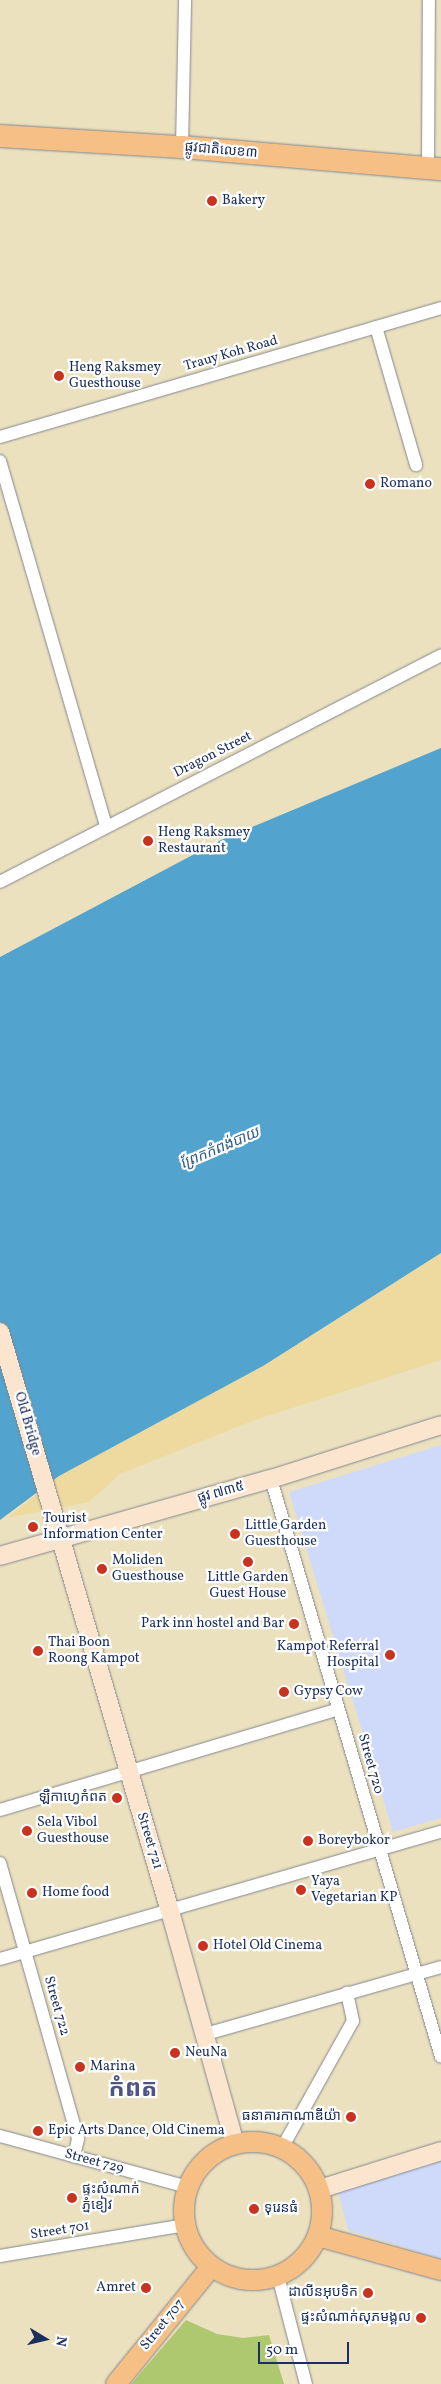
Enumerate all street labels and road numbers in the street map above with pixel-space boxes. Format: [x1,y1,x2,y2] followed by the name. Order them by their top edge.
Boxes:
[184,139,258,163] street label: ផ្លូវជាតិលេខ៣
[182,333,280,375] street label: Trauy Koh Road
[171,728,255,782] street label: Dragon Street
[10,1390,44,1458] street label: Old Bridge
[196,1478,246,1508] street label: ផ្លូវ ៧៣៥
[353,1732,387,1796] street label: Street 720
[132,1810,166,1872] street label: Street 721
[40,1974,72,2038] street label: Street 722
[63,2146,125,2178] street label: Street 729
[29,2218,91,2244] street label: Street 701
[137,2296,189,2354] street label: Street 707

